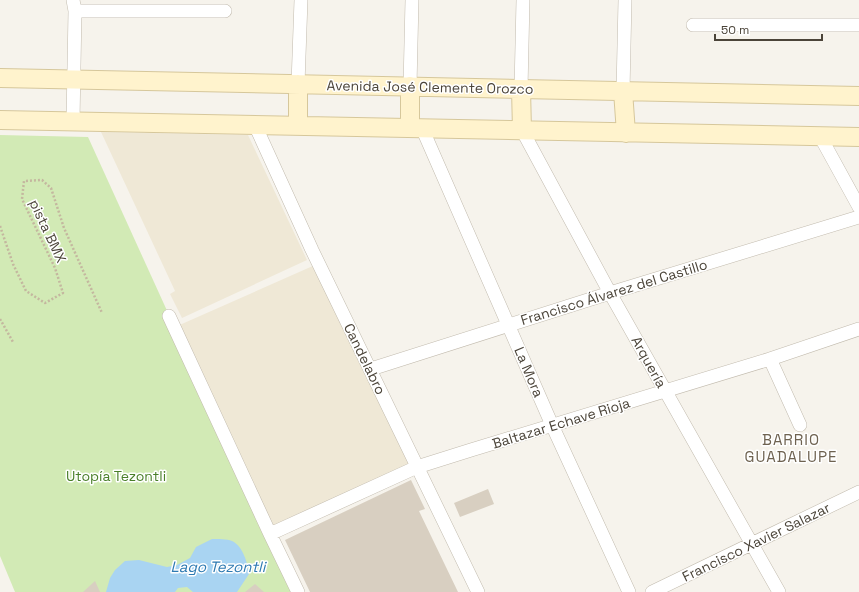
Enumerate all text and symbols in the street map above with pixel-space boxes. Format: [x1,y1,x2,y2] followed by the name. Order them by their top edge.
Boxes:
[715,16,822,42] scale bar
[721,22,749,38] text: 50 m
[326,76,534,98] street label: Avenida José Clemente Orozco
[25,196,71,266] street label: pista BMX
[518,255,710,329] street label: Francisco Álvarez del Castillo
[340,320,390,398] street label: Candelabro
[627,333,671,391] street label: Arquería
[510,344,548,400] street label: La Mora
[490,393,632,453] street label: Baltazar Echave Rioja
[745,430,837,466] district label: BARRIO GUADALUPE
[66,467,166,485] park label: Utopía Tezontli
[679,498,833,586] street label: Francisco Xavier Salazar
[171,557,268,576] water label: Lago Tezontli

